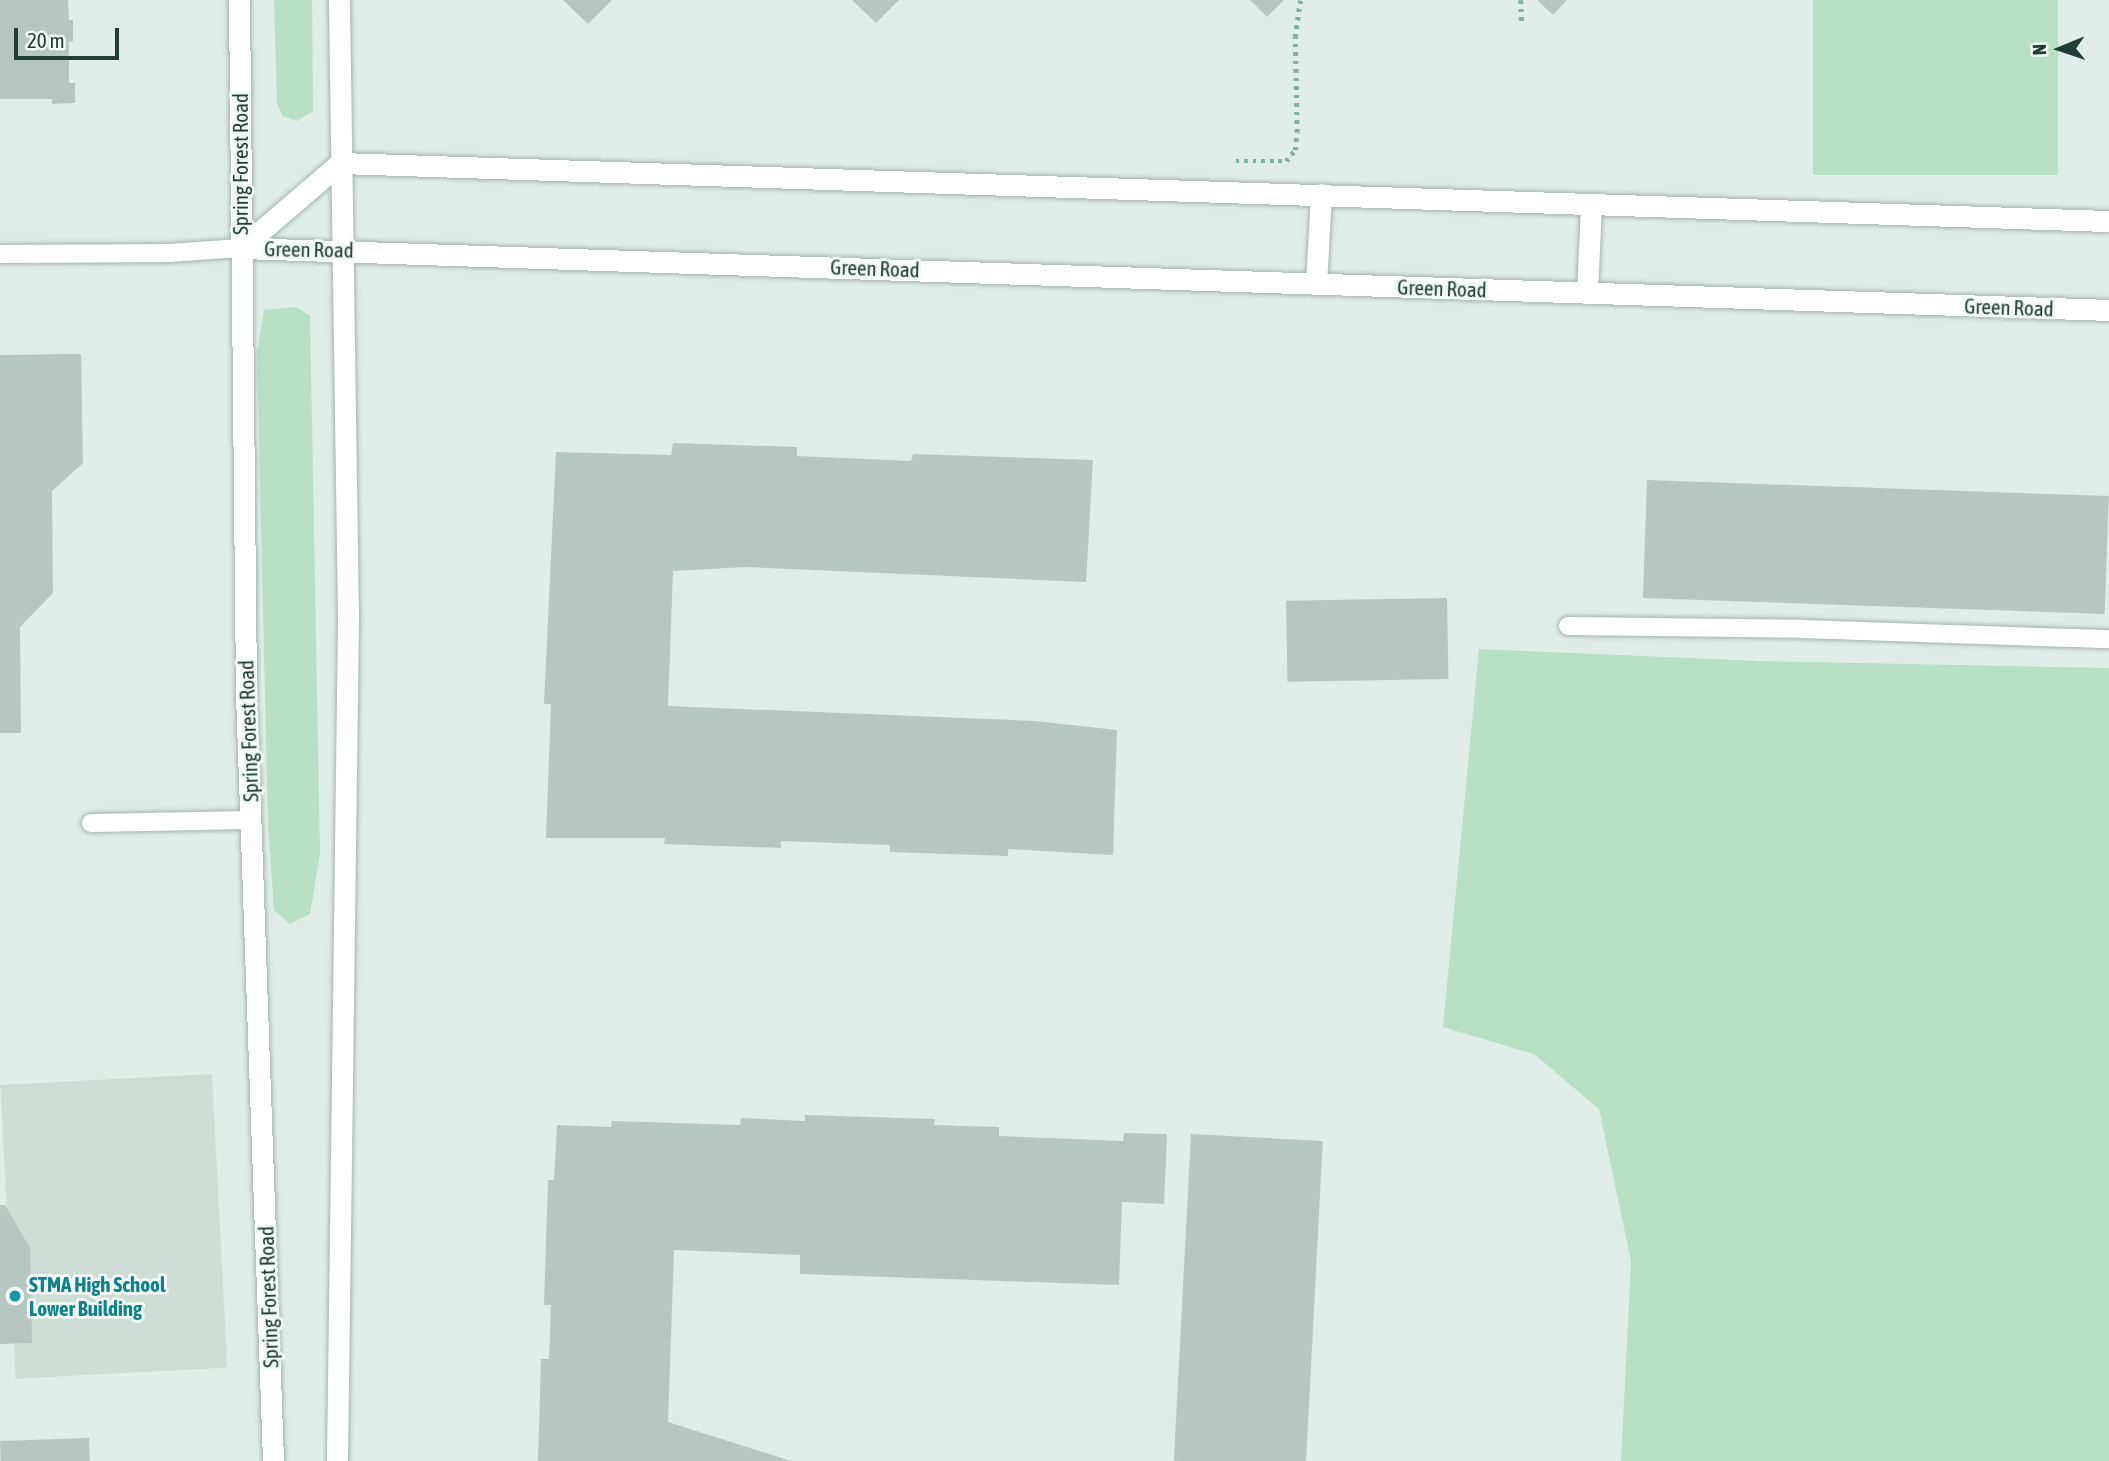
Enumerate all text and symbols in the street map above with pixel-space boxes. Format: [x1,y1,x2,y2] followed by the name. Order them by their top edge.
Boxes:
[18,14,122,58] scale bar
[2025,14,2095,84] north arrow
[27,28,65,52] text: 20 m
[2028,44,2050,56] text: N
[227,93,253,235] street label: Spring Forest Road
[264,236,354,262] street label: Green Road
[830,254,920,282] street label: Green Road
[1397,274,1487,302] street label: Green Road
[1964,293,2054,321] street label: Green Road
[233,660,263,802] street label: Spring Forest Road
[253,1226,283,1368] street label: Spring Forest Road
[29,1271,165,1321] place label: STMA High School Lower Building
[7,1288,23,1304] marker: STMA High School Lower Building

